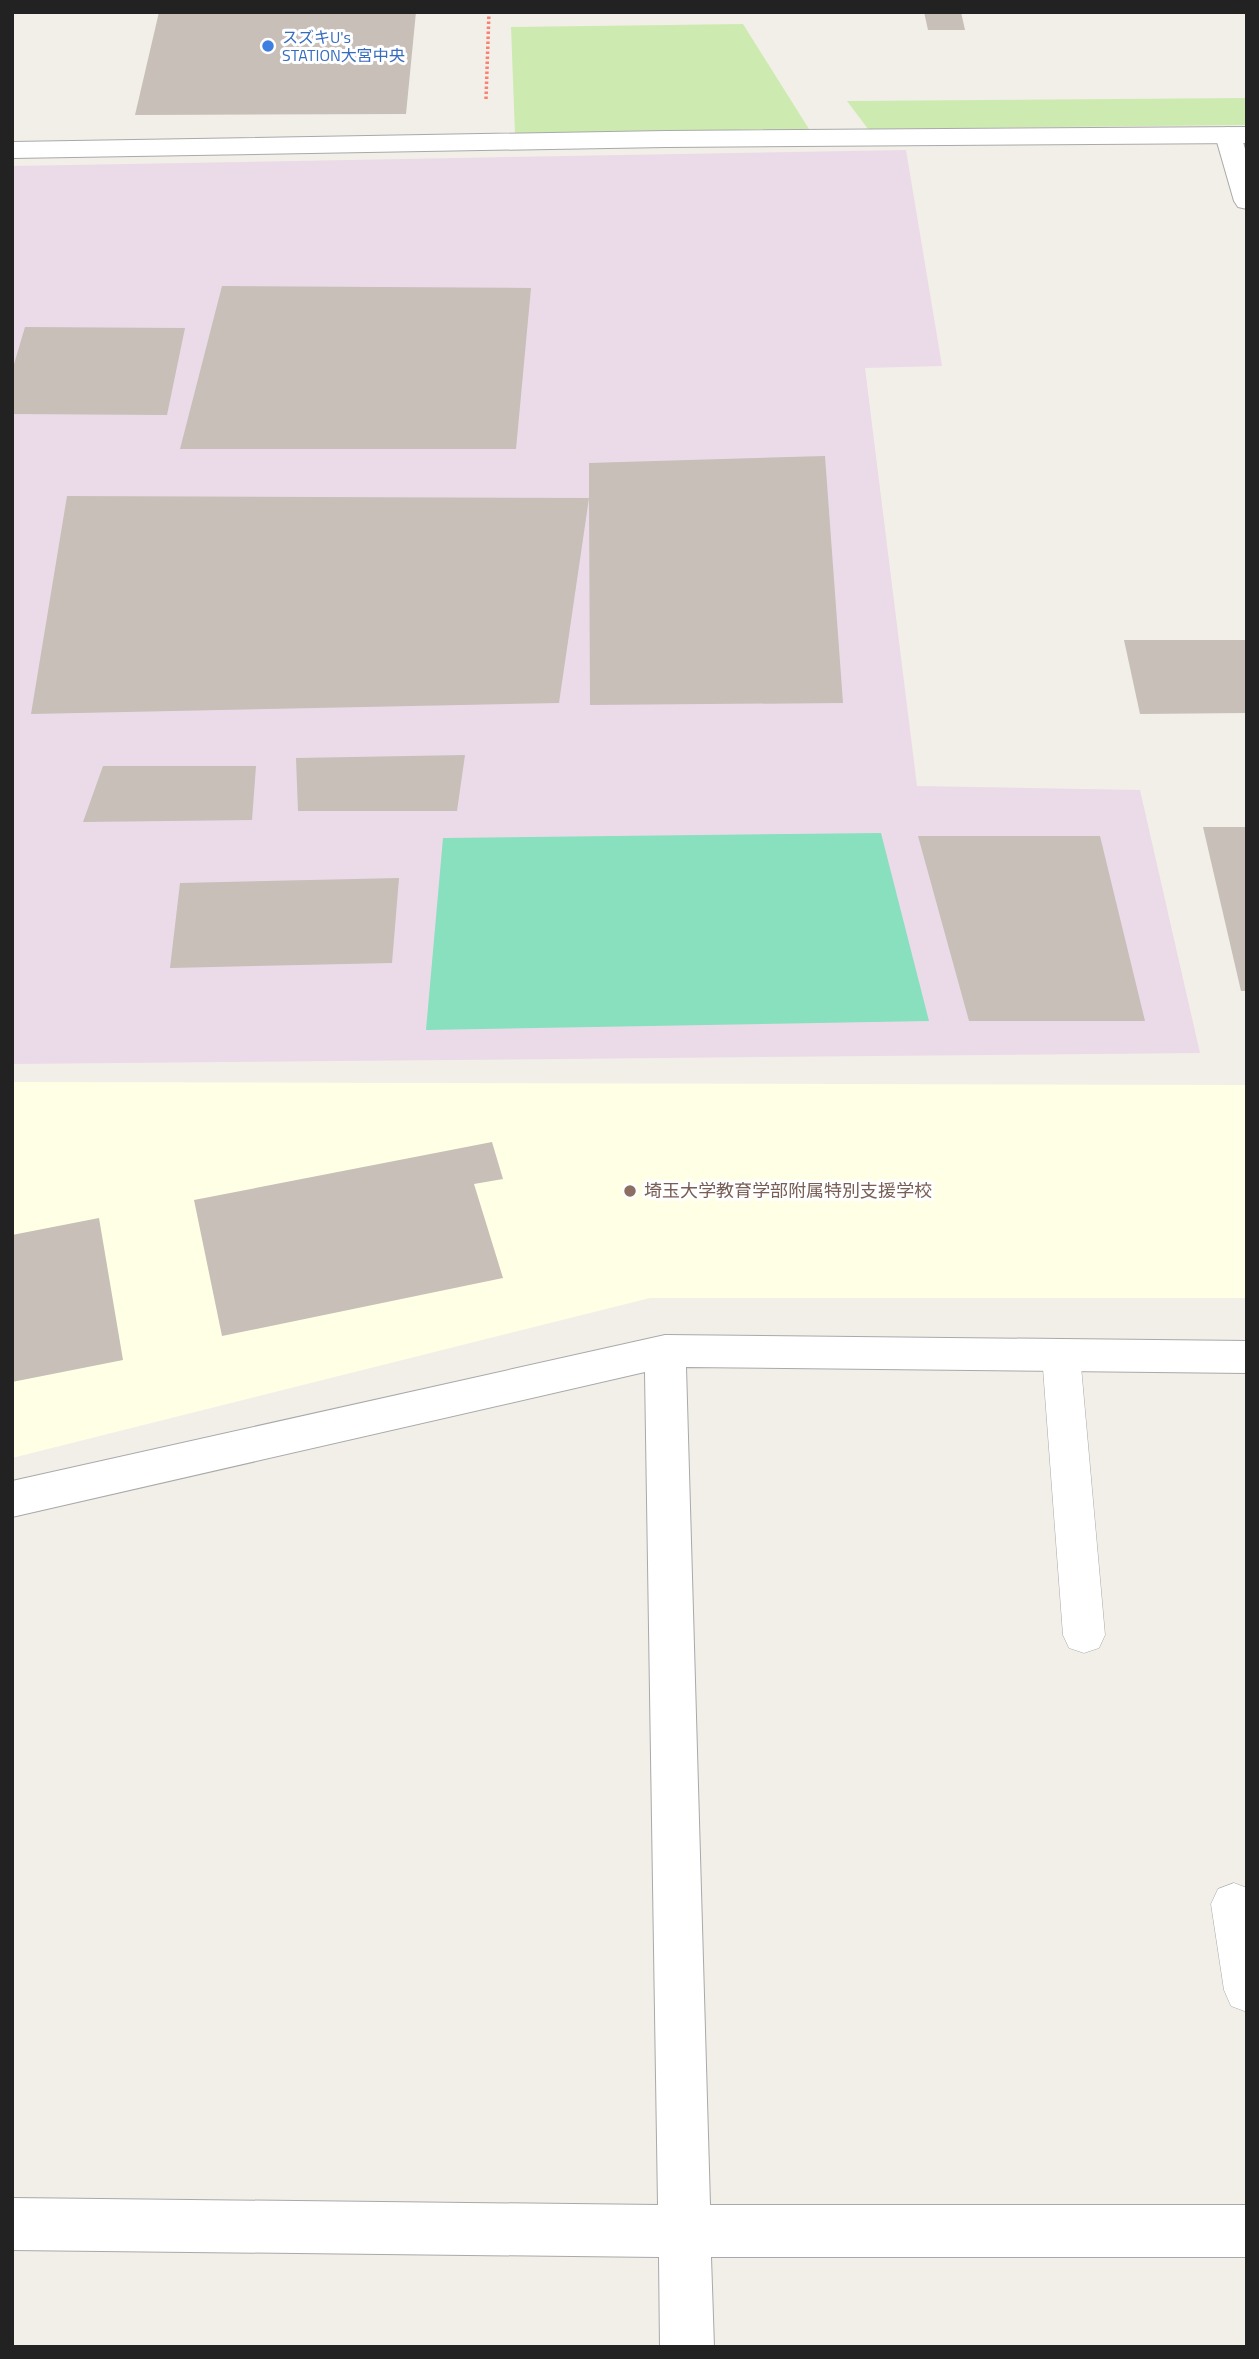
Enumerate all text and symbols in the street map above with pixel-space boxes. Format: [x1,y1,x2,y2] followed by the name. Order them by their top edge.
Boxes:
[282,25,405,67] place label: スズキU's STATION大宮中央
[260,38,276,54] marker: スズキU's STATION大宮中央
[644,1177,932,1204] place label: 埼玉大学教育学部附属特別支援学校
[622,1183,638,1199] marker: 埼玉大学教育学部附属特別支援学校

